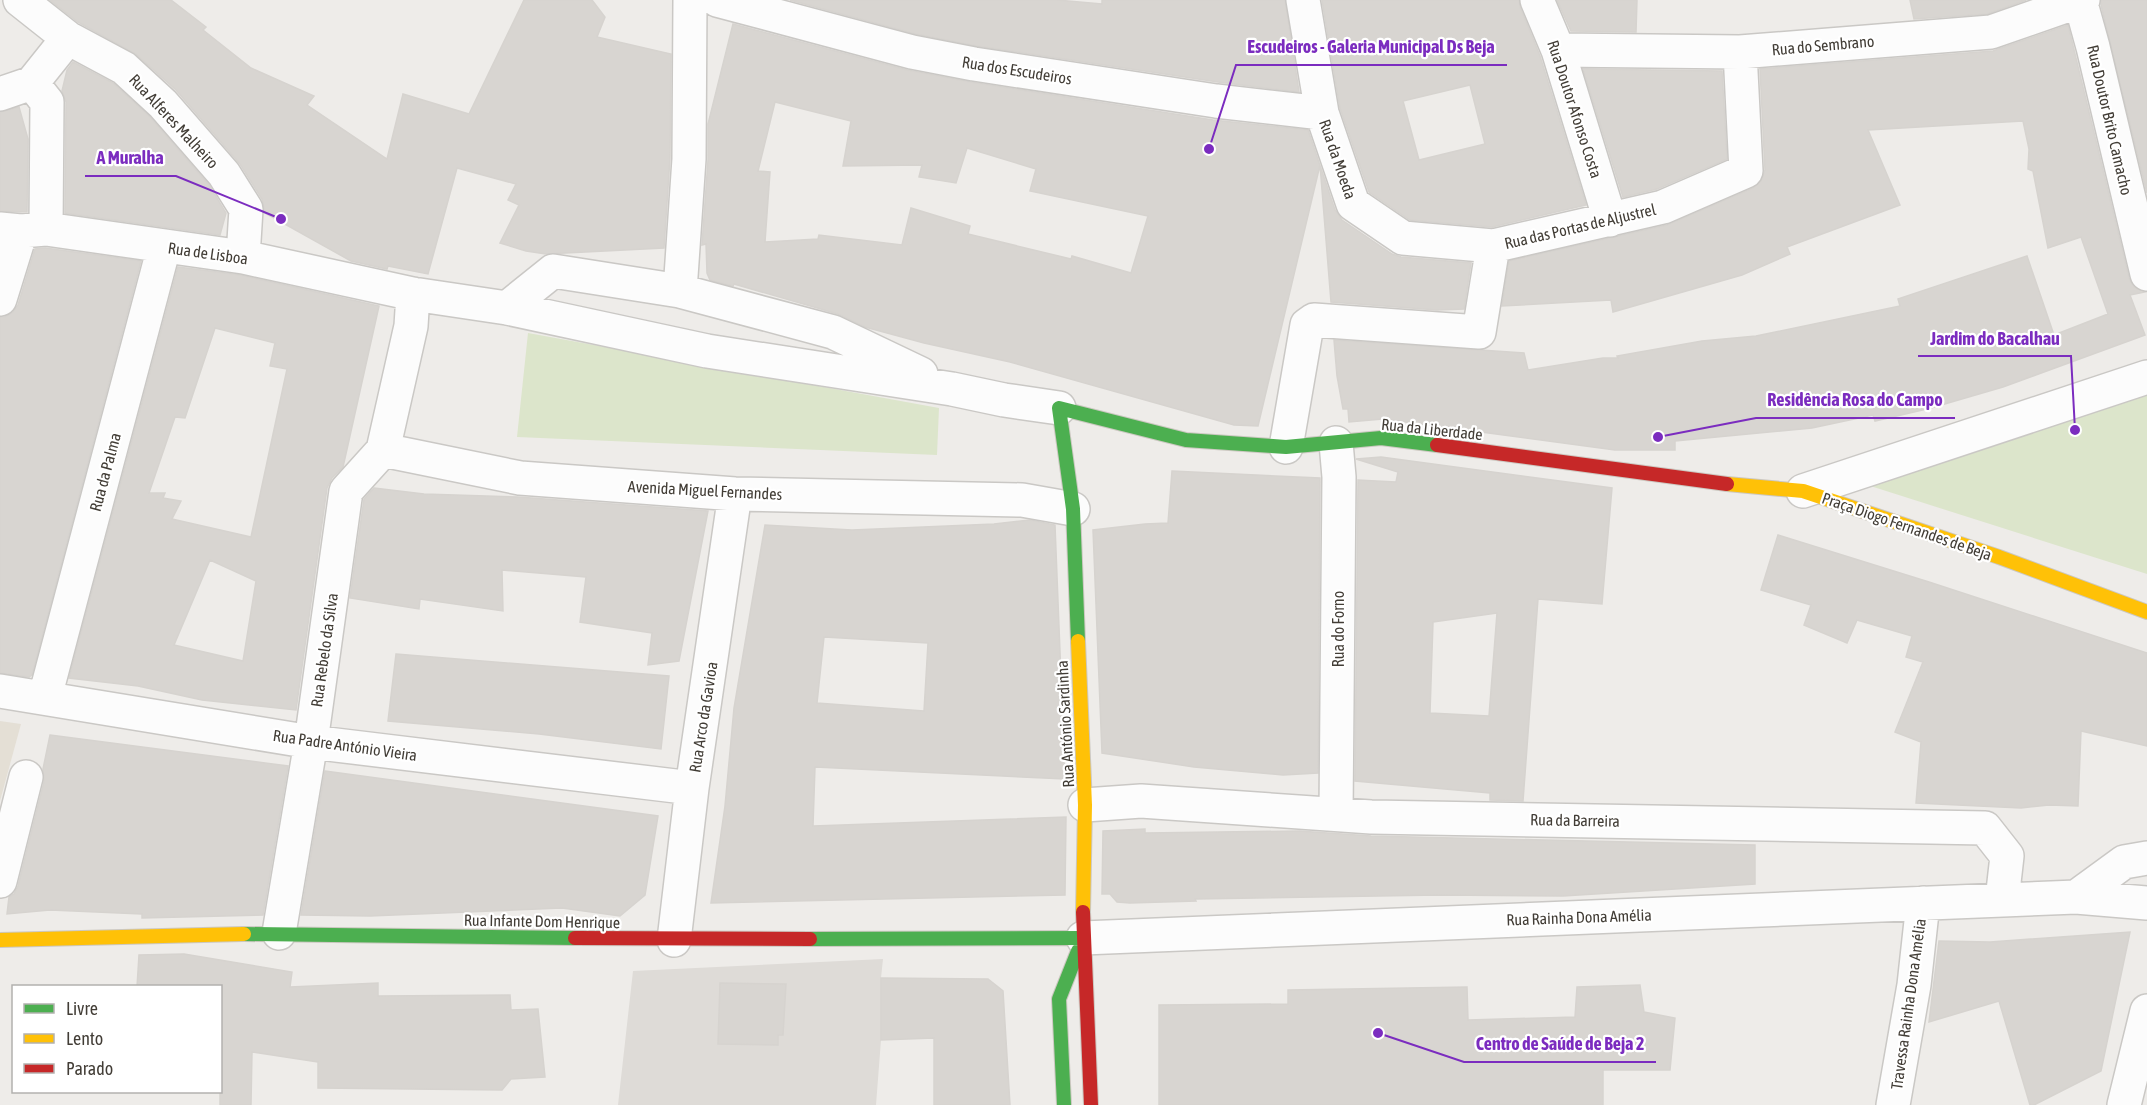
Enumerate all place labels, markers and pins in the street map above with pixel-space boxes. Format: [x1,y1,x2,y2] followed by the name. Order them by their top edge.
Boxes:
[1236,29,1507,65] callout: Escudeiros - Galeria Municipal Ds Beja
[85,140,176,176] callout: A Muralha
[1918,320,2071,356] callout: Jardim do Bacalhau
[1756,382,1955,418] callout: Residência Rosa do Campo
[1464,1026,1656,1062] callout: Centro de Saúde de Beja 2

